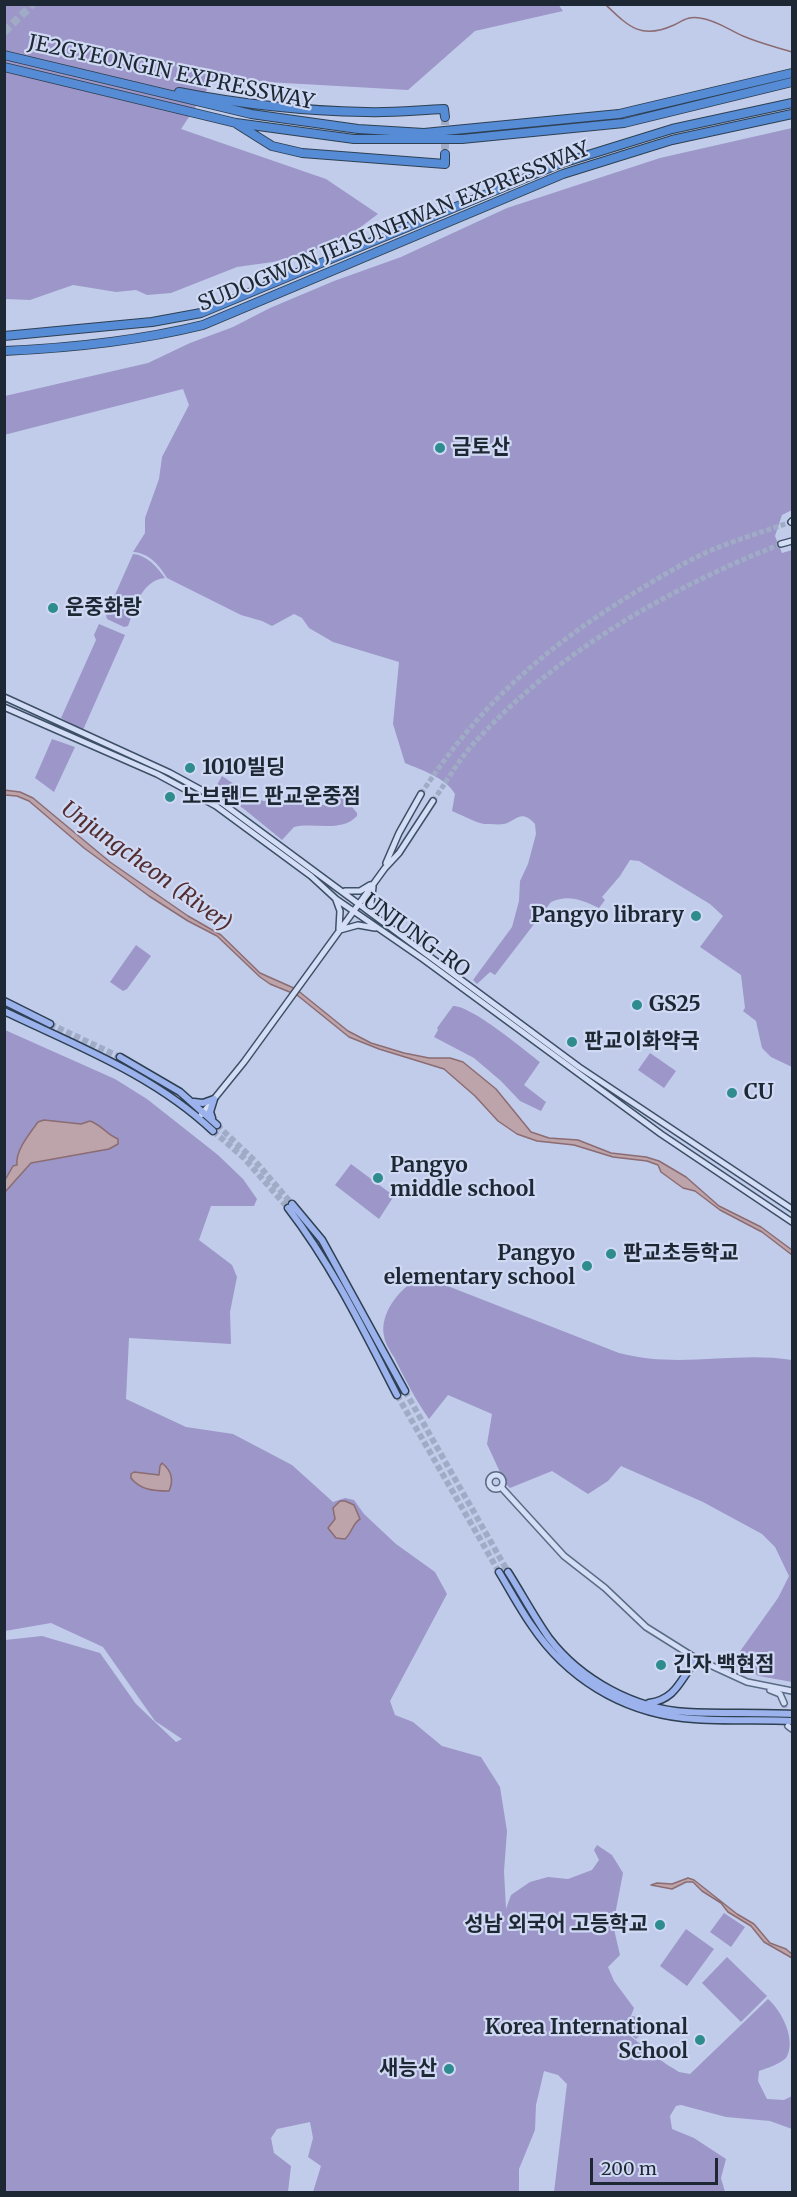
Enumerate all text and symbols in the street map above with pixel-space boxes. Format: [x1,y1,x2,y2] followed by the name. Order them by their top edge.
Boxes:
[26,30,316,116] street label: JE2GYEONGIN EXPRESSWAY
[195,137,593,317] street label: SUDOGWON JE1SUNHWAN EXPRESSWAY
[452,435,510,461] place label: 금토산
[433,441,447,455] marker: 금토산
[65,595,142,621] place label: 운중화랑
[46,601,60,615] marker: 운중화랑
[202,755,285,781] place label: 1010빌딩
[183,761,197,775] marker: 1010빌딩
[182,784,361,810] place label: 노브랜드 판교운중점
[163,790,177,804] marker: 노브랜드 판교운중점
[56,796,236,938] water label: Unjungcheon (River)
[358,889,474,983] street label: UNJUNG-RO
[531,903,684,929] place label: Pangyo library
[689,909,703,923] marker: Pangyo library
[649,992,701,1018] place label: GS25
[630,998,644,1012] marker: GS25
[584,1029,700,1055] place label: 판교이화약국
[565,1035,579,1049] marker: 판교이화약국
[744,1080,774,1106] place label: CU
[725,1086,739,1100] marker: CU
[390,1153,535,1203] place label: Pangyo middle school
[371,1171,385,1185] marker: Pangyo middle school
[384,1241,575,1291] place label: Pangyo elementary school
[623,1241,739,1267] place label: 판교초등학교
[604,1247,618,1261] marker: 판교초등학교
[580,1259,594,1273] marker: Pangyo elementary school
[673,1652,775,1678] place label: 긴자 백현점
[654,1658,668,1672] marker: 긴자 백현점
[464,1912,648,1938] place label: 성남 외국어 고등학교
[653,1918,667,1932] marker: 성남 외국어 고등학교
[485,2015,688,2065] place label: Korea International School
[693,2033,707,2047] marker: Korea International School
[379,2056,437,2082] place label: 새능산
[442,2062,456,2076] marker: 새능산
[593,2146,720,2184] scale bar
[601,2157,657,2180] text: 200 m

